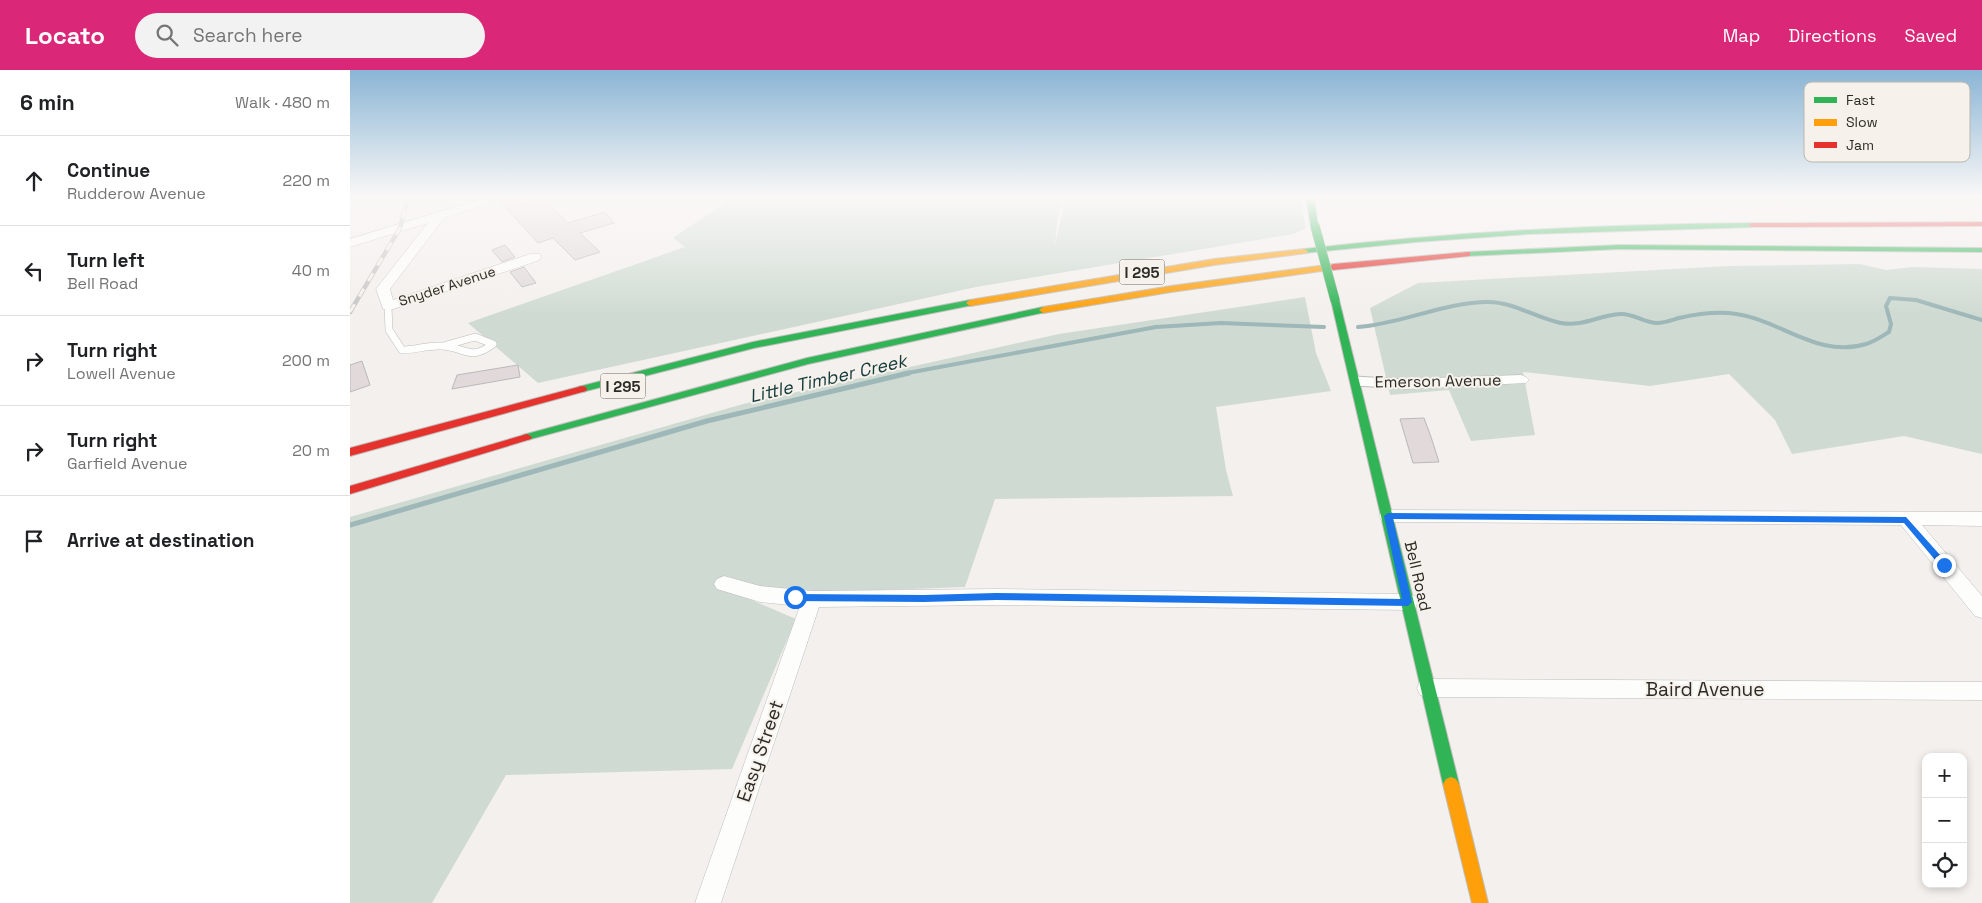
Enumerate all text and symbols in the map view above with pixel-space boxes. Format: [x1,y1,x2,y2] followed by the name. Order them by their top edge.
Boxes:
[135,13,485,58] search box
[25,20,105,51] text: Locato
[153,21,181,49] icon: search
[193,23,302,48] text: Search here
[1723,24,1760,47] text: Map
[1788,24,1877,47] text: Directions
[1905,24,1957,47] text: Saved
[1804,82,1970,162] legend
[20,89,75,116] text: 6 min
[1846,91,1875,109] text: Fast
[235,92,330,113] text: Walk · 480 m
[1846,113,1878,131] text: Slow
[1846,136,1874,154] text: Jam
[67,158,150,183] text: Continue
[20,167,48,195] icon: ahead
[283,170,330,191] text: 220 m
[67,183,206,204] text: Rudderow Avenue
[67,248,145,273] text: Turn left
[20,257,48,285] icon: left
[292,260,330,281] text: 40 m
[1120,260,1164,284] road number: I 295
[396,262,498,310] street label: Snyder Avenue
[67,273,138,294] text: Bell Road
[67,338,157,363] text: Turn right
[20,347,48,375] icon: right
[747,348,911,407] water label: Little Timber Creek
[282,350,330,371] text: 200 m
[67,363,176,384] text: Lowell Avenue
[1374,369,1502,393] street label: Emerson Avenue
[600,374,646,398] road number: I 295
[67,428,157,453] text: Turn right
[20,437,48,465] icon: right
[292,440,330,461] text: 20 m
[67,453,188,474] text: Garfield Avenue
[20,527,48,555] icon: arrive
[67,528,255,553] text: Arrive at destination
[1400,539,1436,613] street label: Bell Road
[1933,554,1956,577] route end
[784,586,807,609] route start
[1646,677,1764,702] street label: Baird Avenue
[731,697,789,805] street label: Easy Street
[1922,753,1967,888] map controls
[1922,753,1967,798] button: +
[1922,798,1967,843] button: −
[1922,843,1967,888] button: locate

